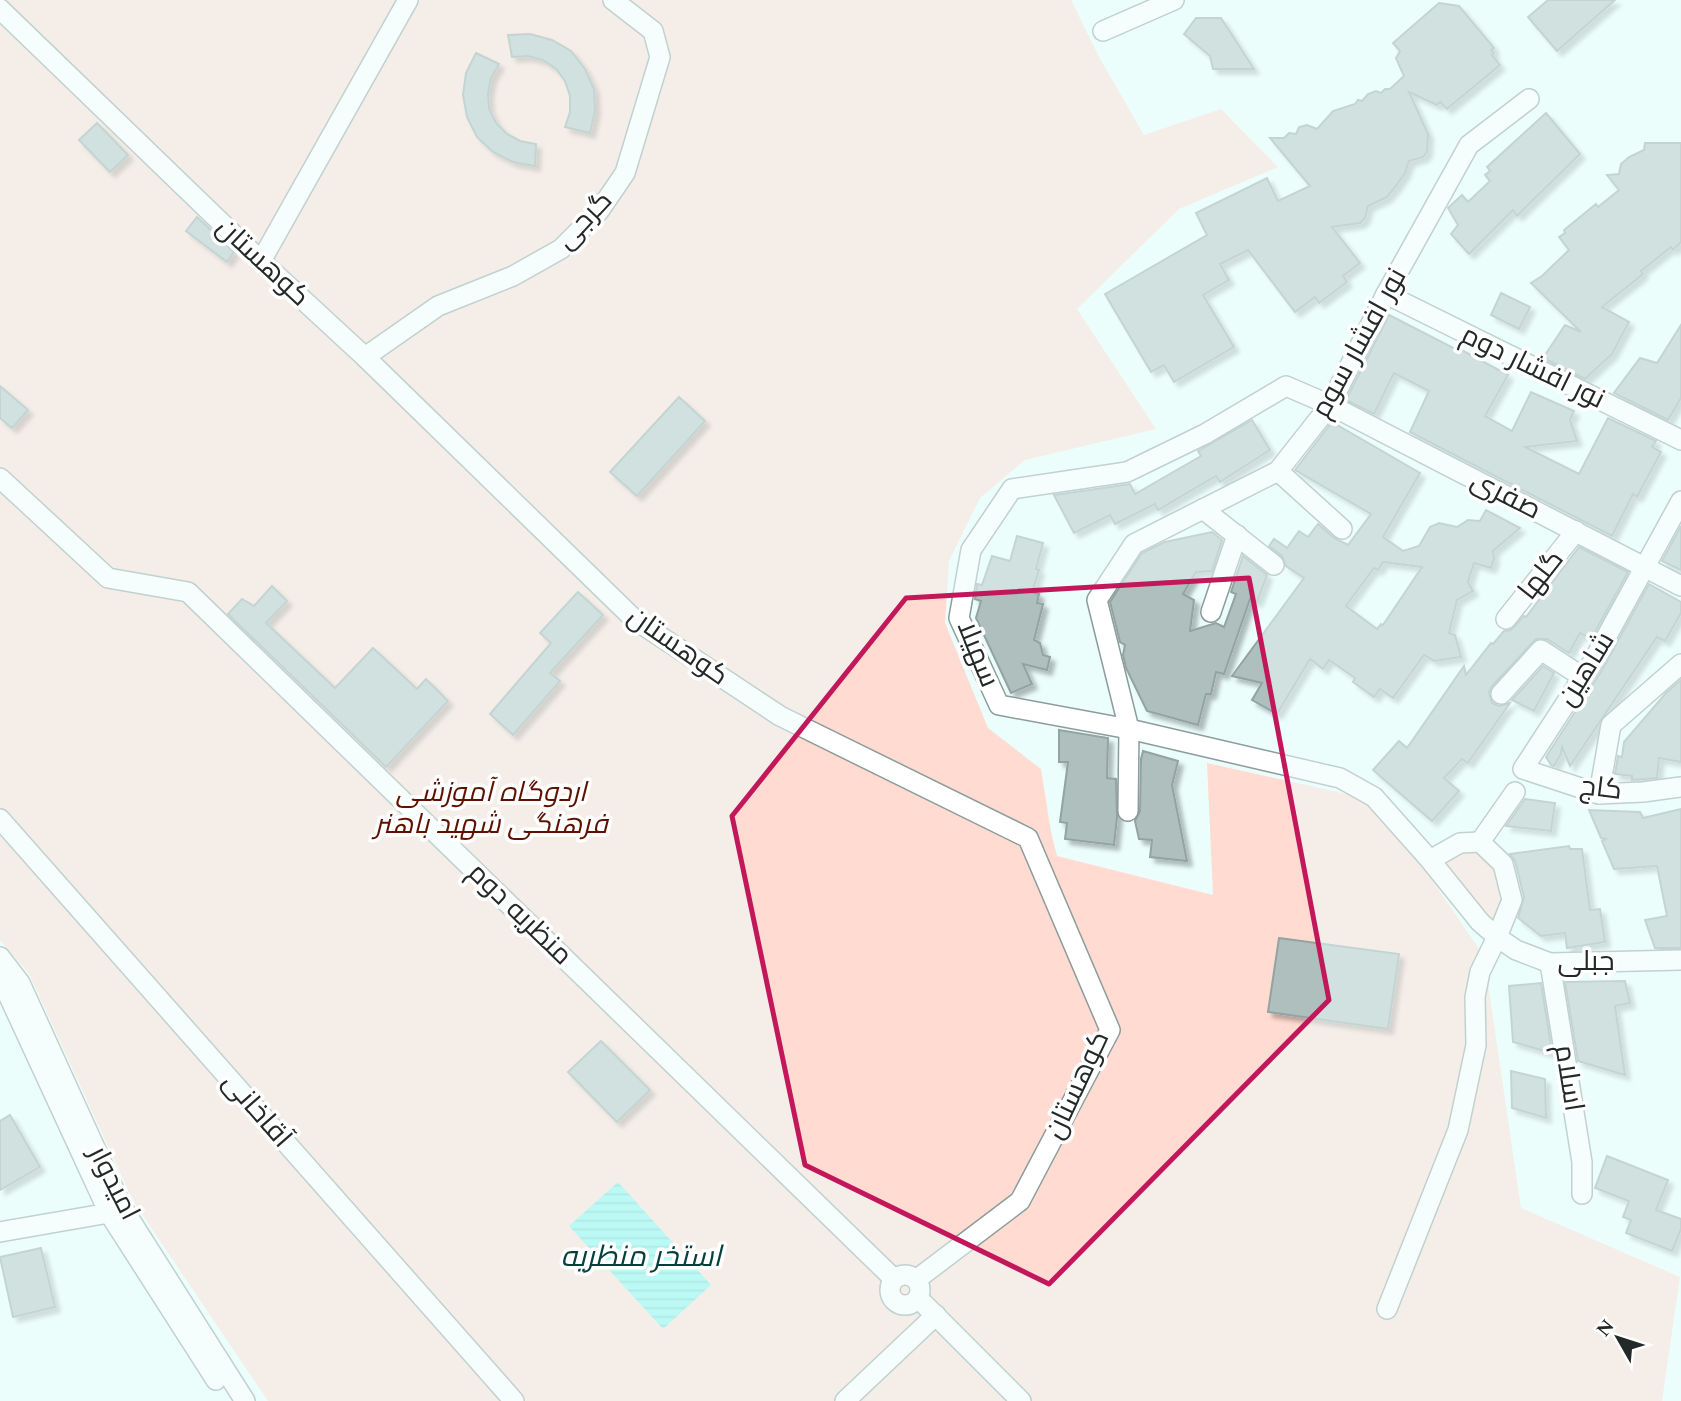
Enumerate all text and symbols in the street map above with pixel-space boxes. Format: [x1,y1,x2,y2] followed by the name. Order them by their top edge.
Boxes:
[545,181,623,259] street label: گرجی
[206,207,320,317] street label: کوهستان
[1300,260,1418,426] street label: نور افشار سوم
[1454,314,1612,420] street label: نور افشار دوم
[1463,459,1549,531] street label: صفری
[1507,540,1575,610] street label: گلها
[618,595,738,697] street label: کوهستان
[945,614,1011,694] street label: سهیلا
[1546,623,1626,715] street label: شاهین
[1578,764,1624,812] street label: کاج
[371,771,610,846] park label: اردوگاه آموزشی فرهنگی شهید باهنر
[457,852,583,976] street label: منظریه دوم
[1557,940,1615,983] street label: جبلی
[1033,1024,1121,1146] street label: کوهستان
[1543,1042,1595,1114] street label: اسلام
[212,1062,303,1158] street label: آقاخانی
[76,1136,151,1228] street label: امیدوار
[561,1234,724,1280] water label: استخر منظریه
[1583,1303,1653,1373] north arrow
[1590,1313,1622,1343] text: N

